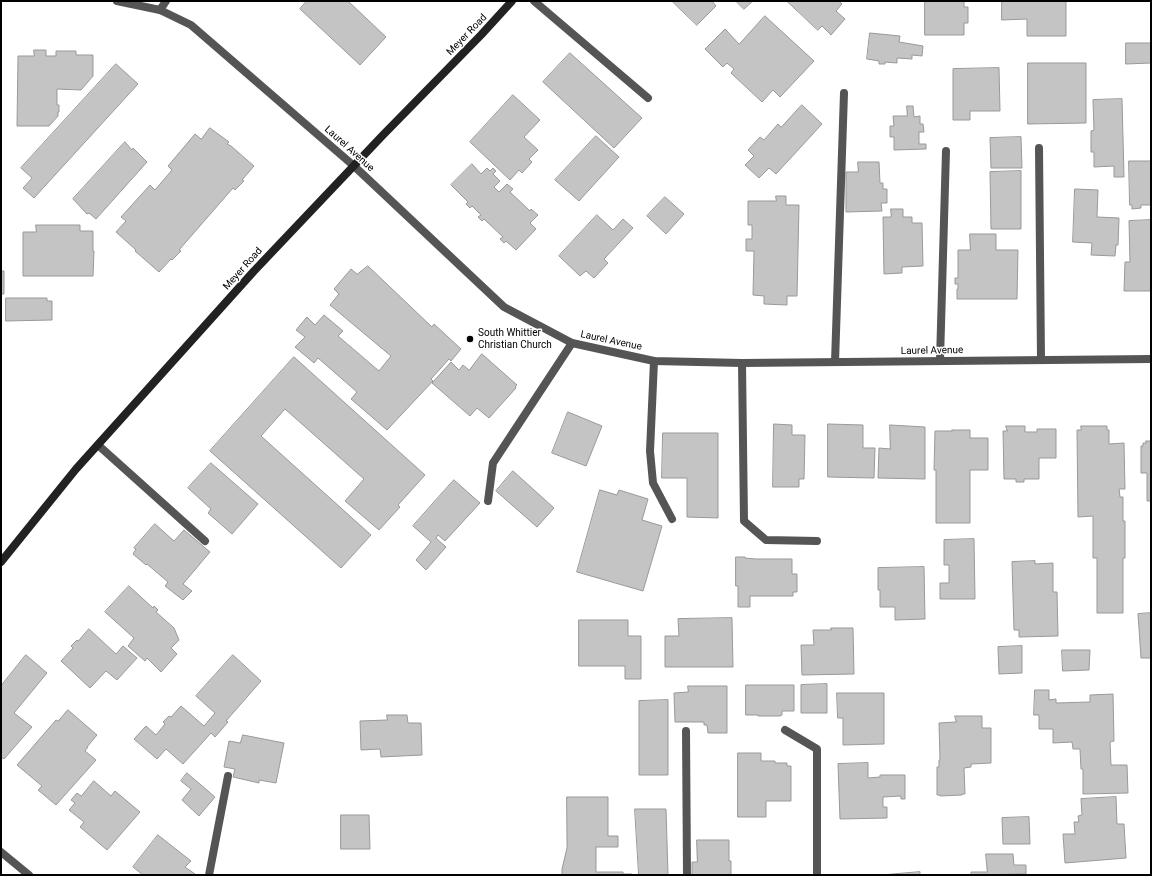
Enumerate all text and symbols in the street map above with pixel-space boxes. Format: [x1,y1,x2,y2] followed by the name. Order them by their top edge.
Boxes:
[444,12,490,58] street label: Meyer Road
[322,124,376,174] street label: Laurel Avenue
[221,245,265,293] street label: Meyer Road
[478,327,552,350] place label: South Whittier Christian Church
[579,329,643,353] street label: Laurel Avenue
[465,334,475,344] marker: South Whittier Christian Church
[901,344,963,358] street label: Laurel Avenue

